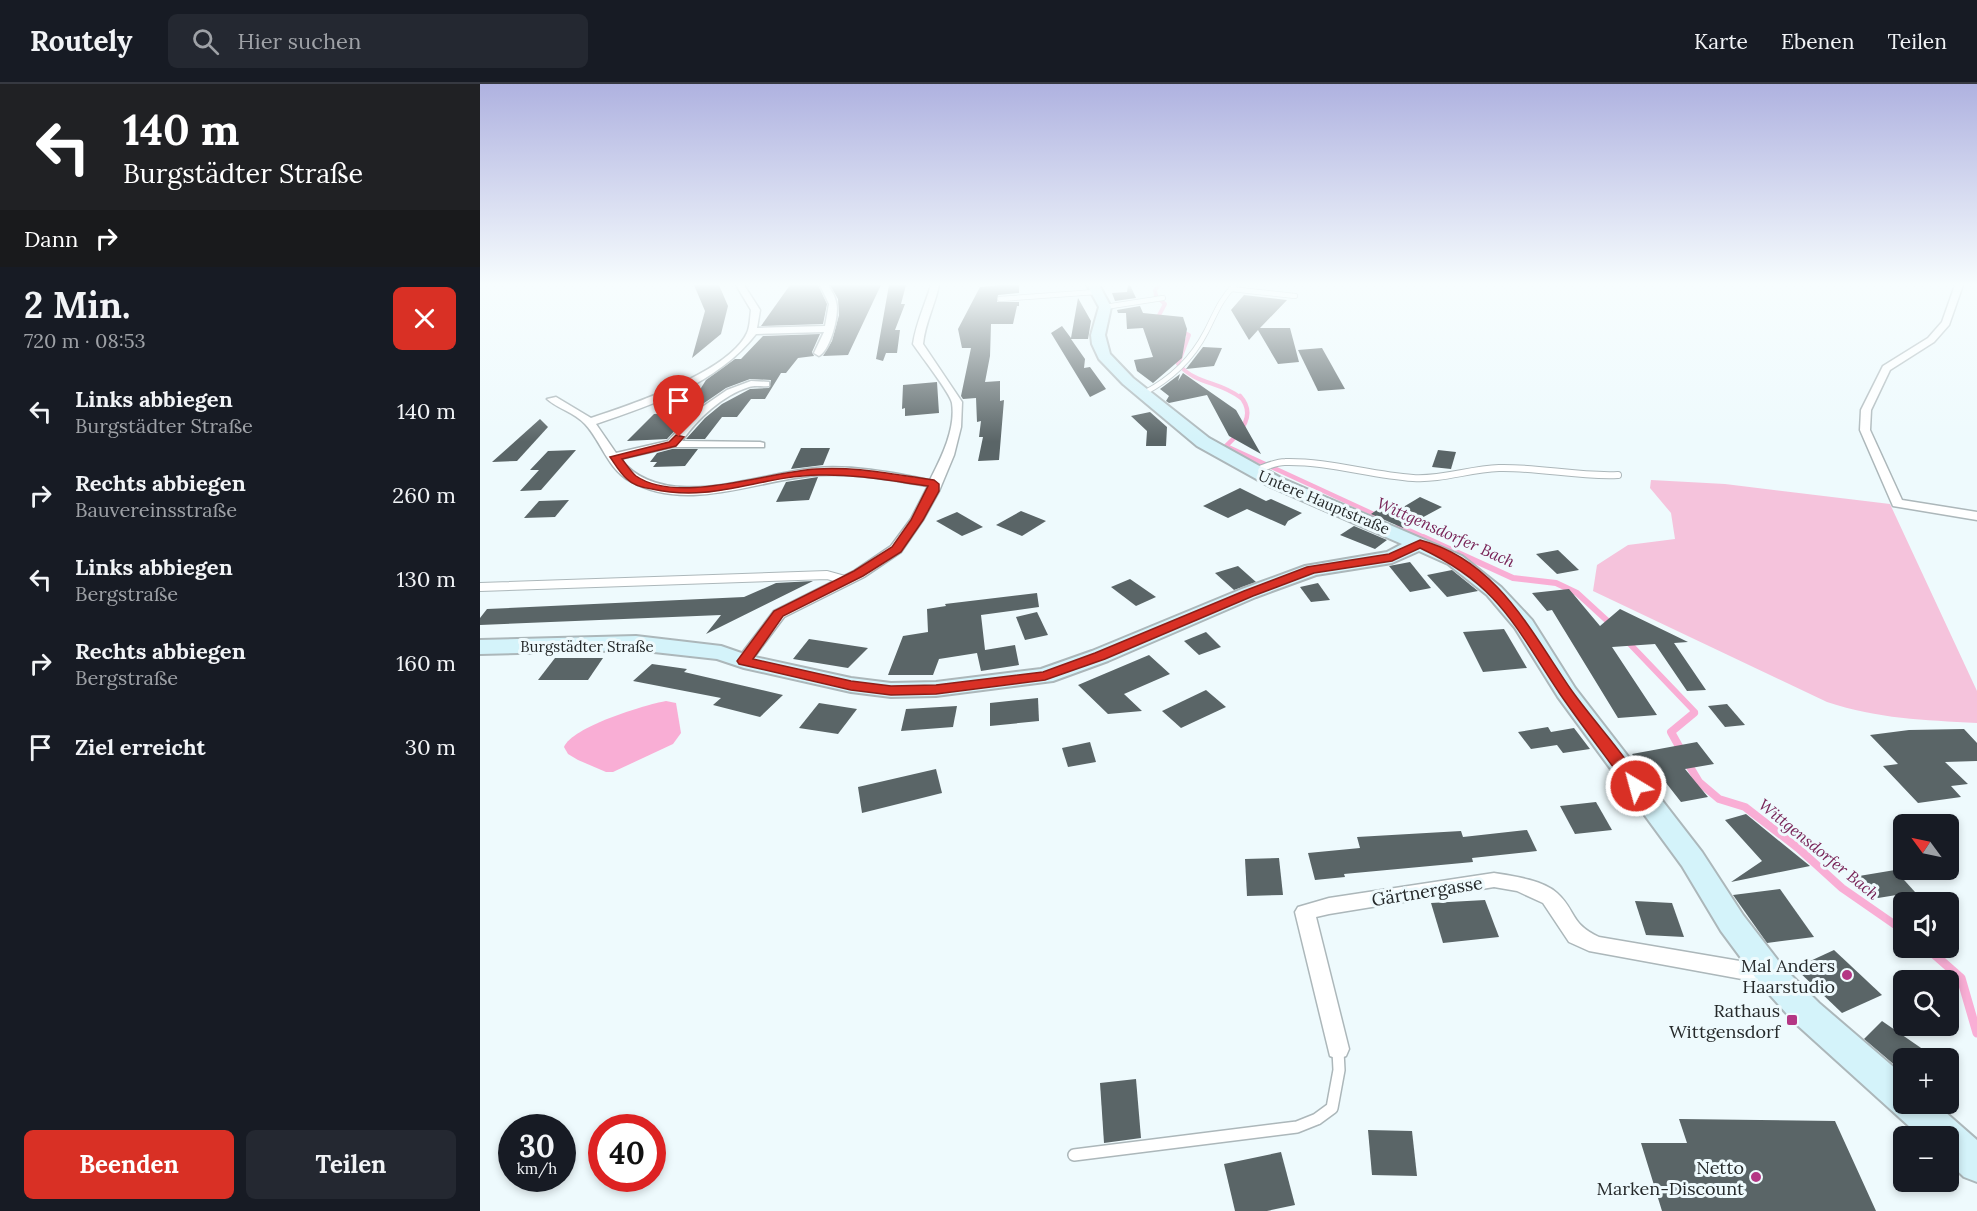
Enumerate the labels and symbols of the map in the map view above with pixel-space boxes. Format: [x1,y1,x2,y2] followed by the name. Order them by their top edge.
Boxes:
[653,375,704,437] pin
[1255,466,1393,538] street label: Untere Hauptstraße
[1374,493,1518,571] water label: Wittgensdorfer Bach
[520,637,654,656] street label: Burgstädter Straße
[1604,754,1668,818] position arrow
[1755,794,1883,904] water label: Wittgensdorfer Bach
[1893,814,1959,880] north arrow
[1370,871,1484,911] street label: Gärtnergasse
[1741,954,1835,998] place label: Mal Anders Haarstudio
[1840,968,1854,982] marker: Mal Anders Haarstudio
[1669,999,1782,1043] place label: Rathaus Wittgensdorf
[1785,1013,1799,1027] marker: Rathaus Wittgensdorf
[588,1114,666,1192] speed limit sign: 40
[1596,1156,1744,1200] place label: Netto Marken-Discount
[1749,1170,1763,1184] marker: Netto Marken-Discount

